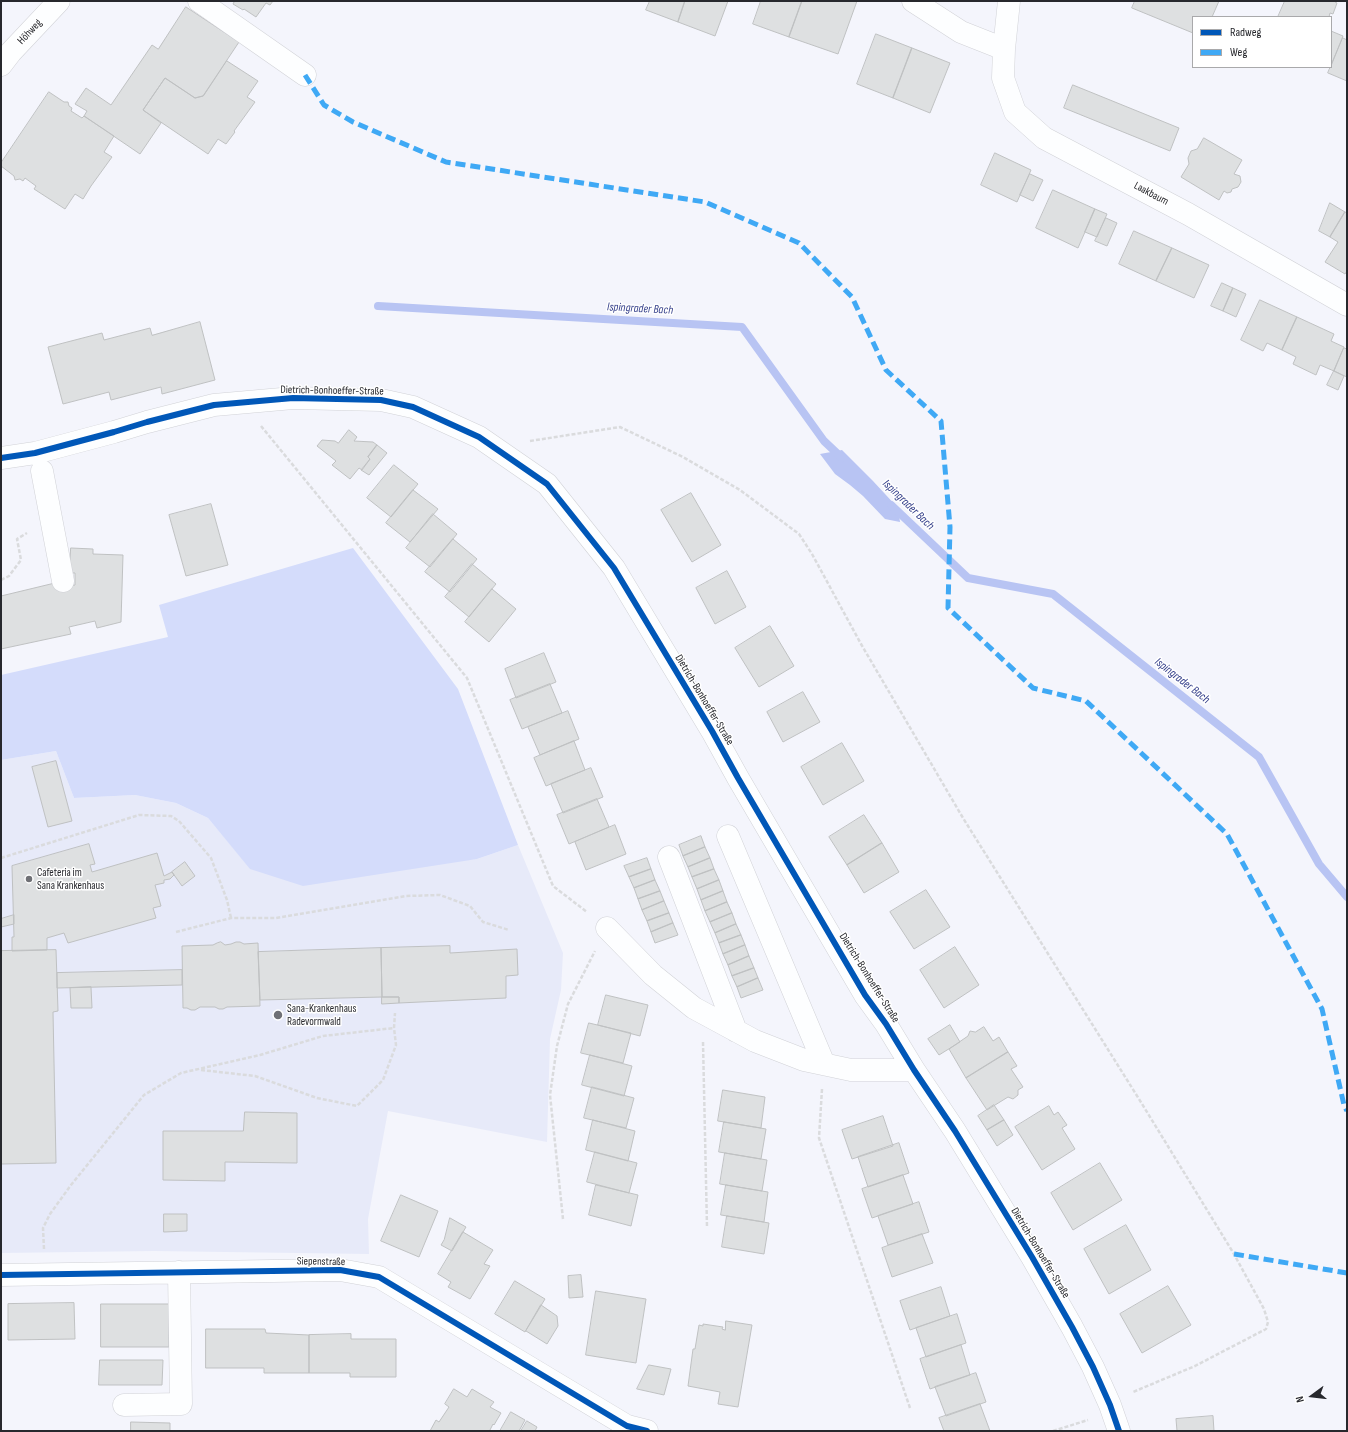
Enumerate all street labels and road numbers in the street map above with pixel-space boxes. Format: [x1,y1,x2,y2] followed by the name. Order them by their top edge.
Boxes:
[15,17,45,47] street label: Höhweg
[1131,179,1171,209] street label: Laakbaum
[280,383,384,399] street label: Dietrich-Bonhoeffer-Straße
[672,652,736,748] street label: Dietrich-Bonhoeffer-Straße
[836,931,902,1025] street label: Dietrich-Bonhoeffer-Straße
[1008,1205,1072,1301] street label: Dietrich-Bonhoeffer-Straße
[297,1255,345,1269] street label: Siepenstraße

